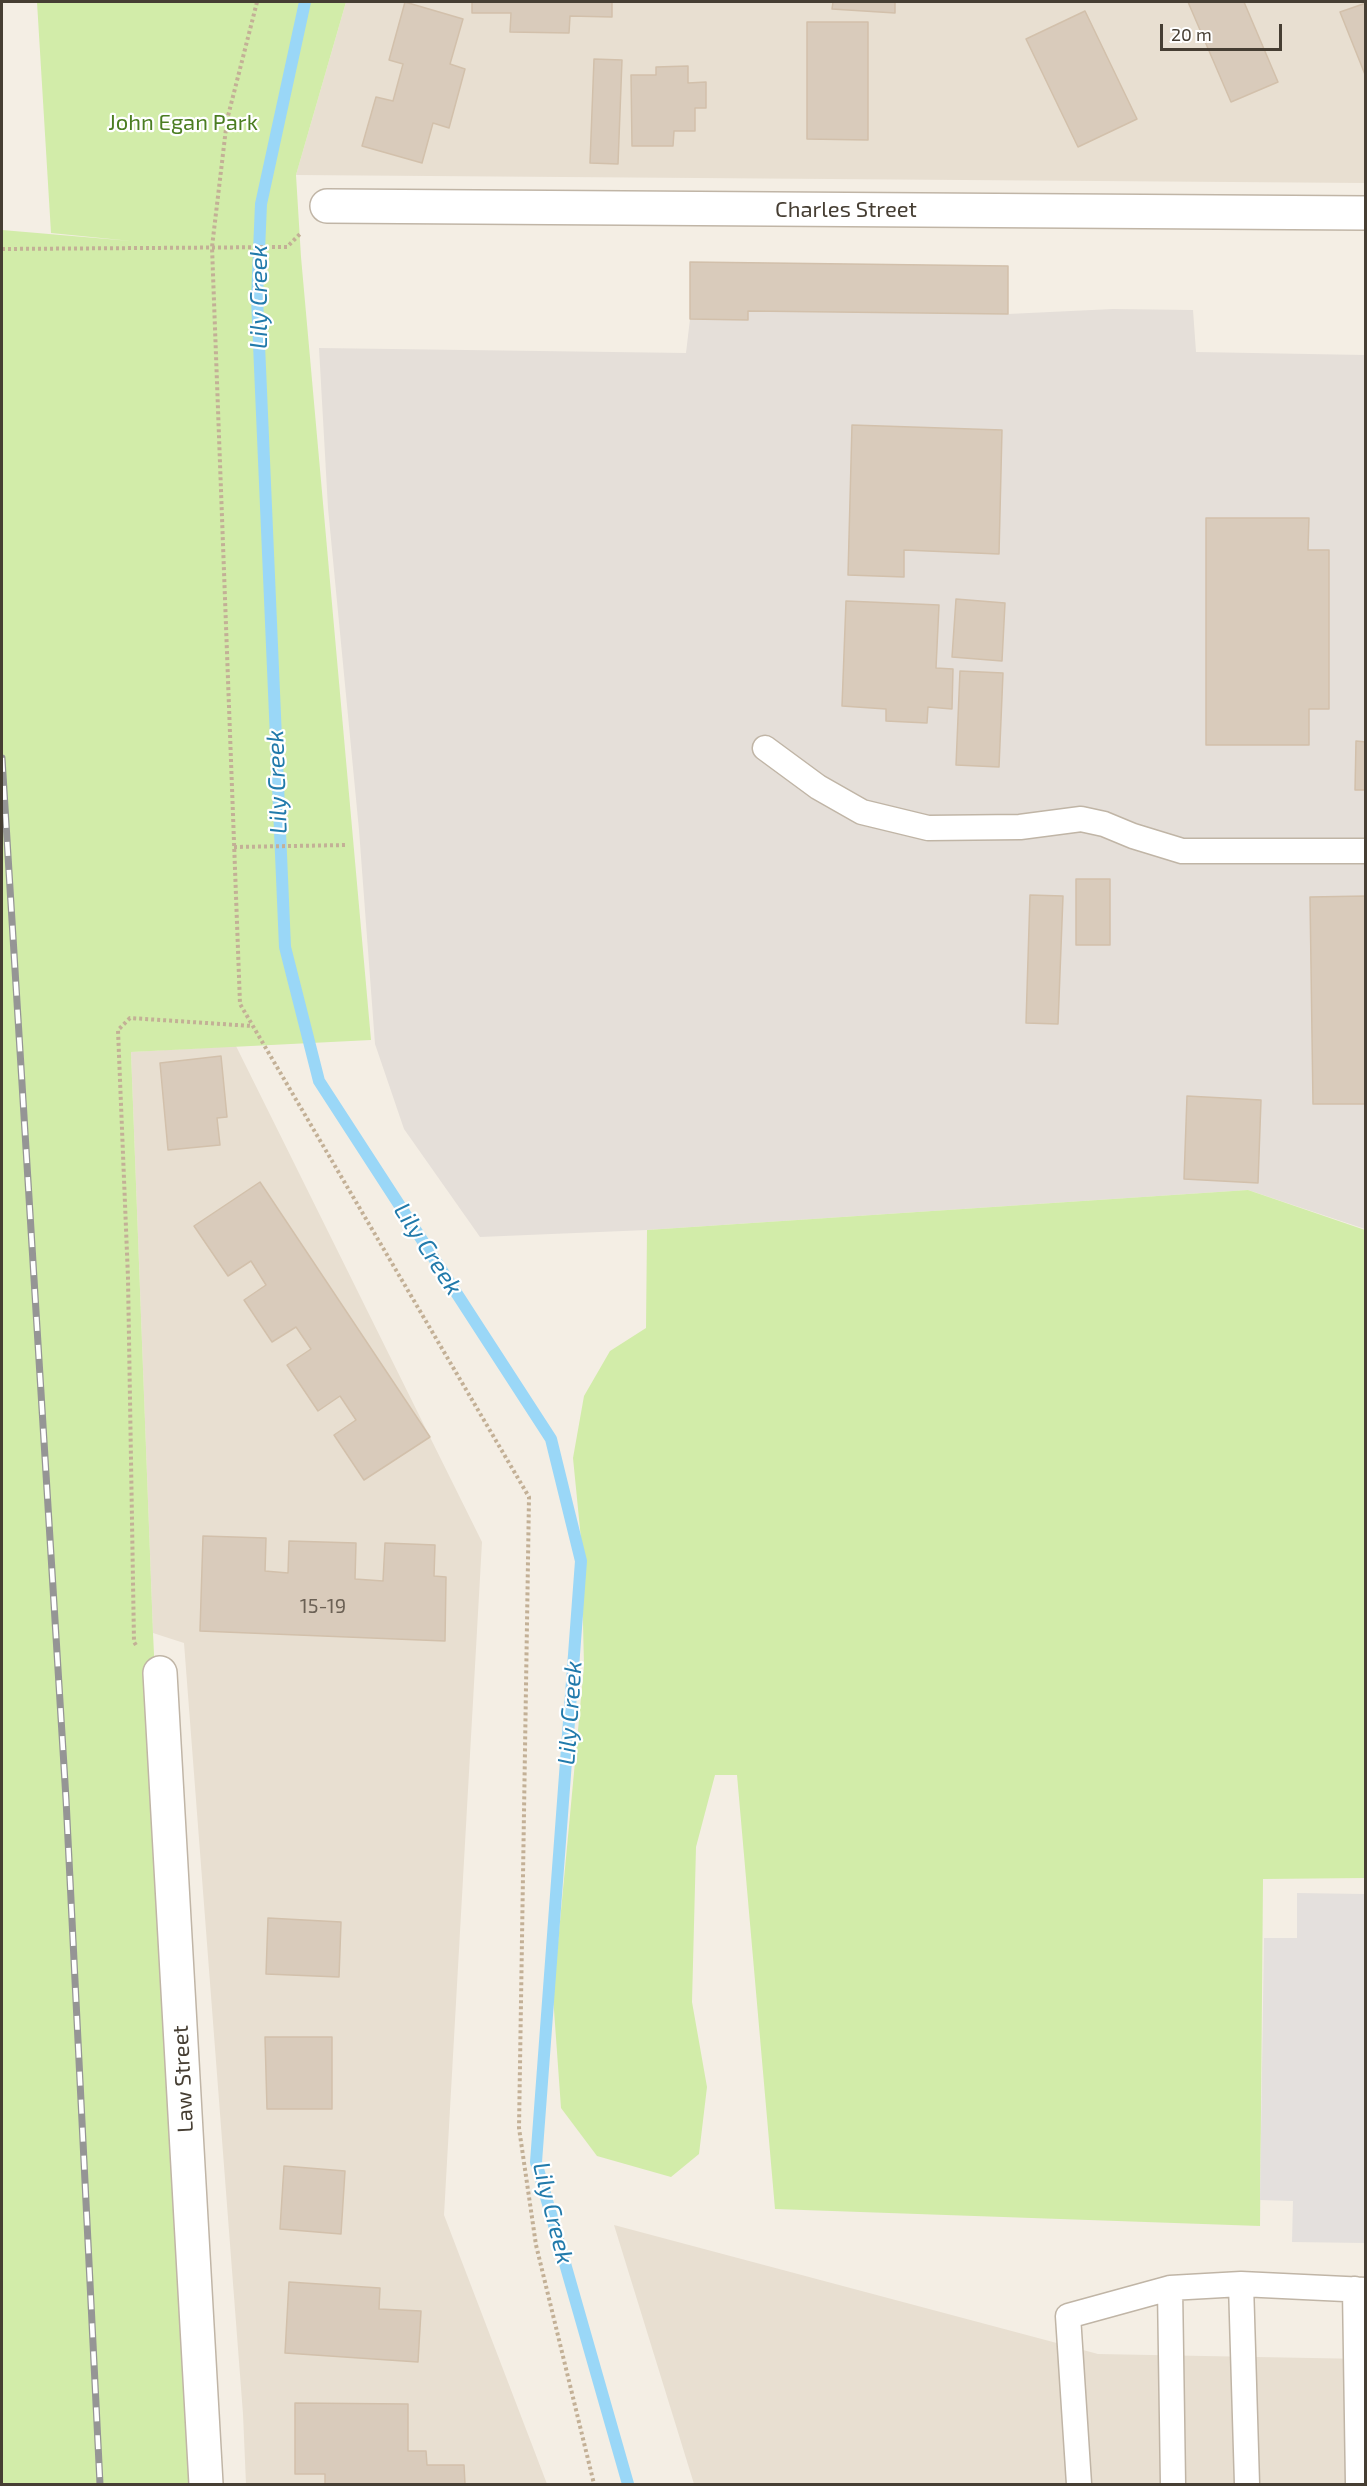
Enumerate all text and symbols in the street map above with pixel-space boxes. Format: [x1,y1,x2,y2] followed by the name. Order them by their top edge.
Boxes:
[1163,12,1284,50] scale bar
[1171,23,1212,45] text: 20 m
[108,110,258,136] park label: John Egan Park
[775,197,917,223] street label: Charles Street
[245,245,273,349] water label: Lily Creek
[261,729,293,835] water label: Lily Creek
[388,1197,468,1301] water label: Lily Creek
[300,1594,346,1618] house number: 15-19
[552,1660,588,1766] water label: Lily Creek
[167,2025,199,2133] street label: Law Street
[526,2159,580,2267] water label: Lily Creek

